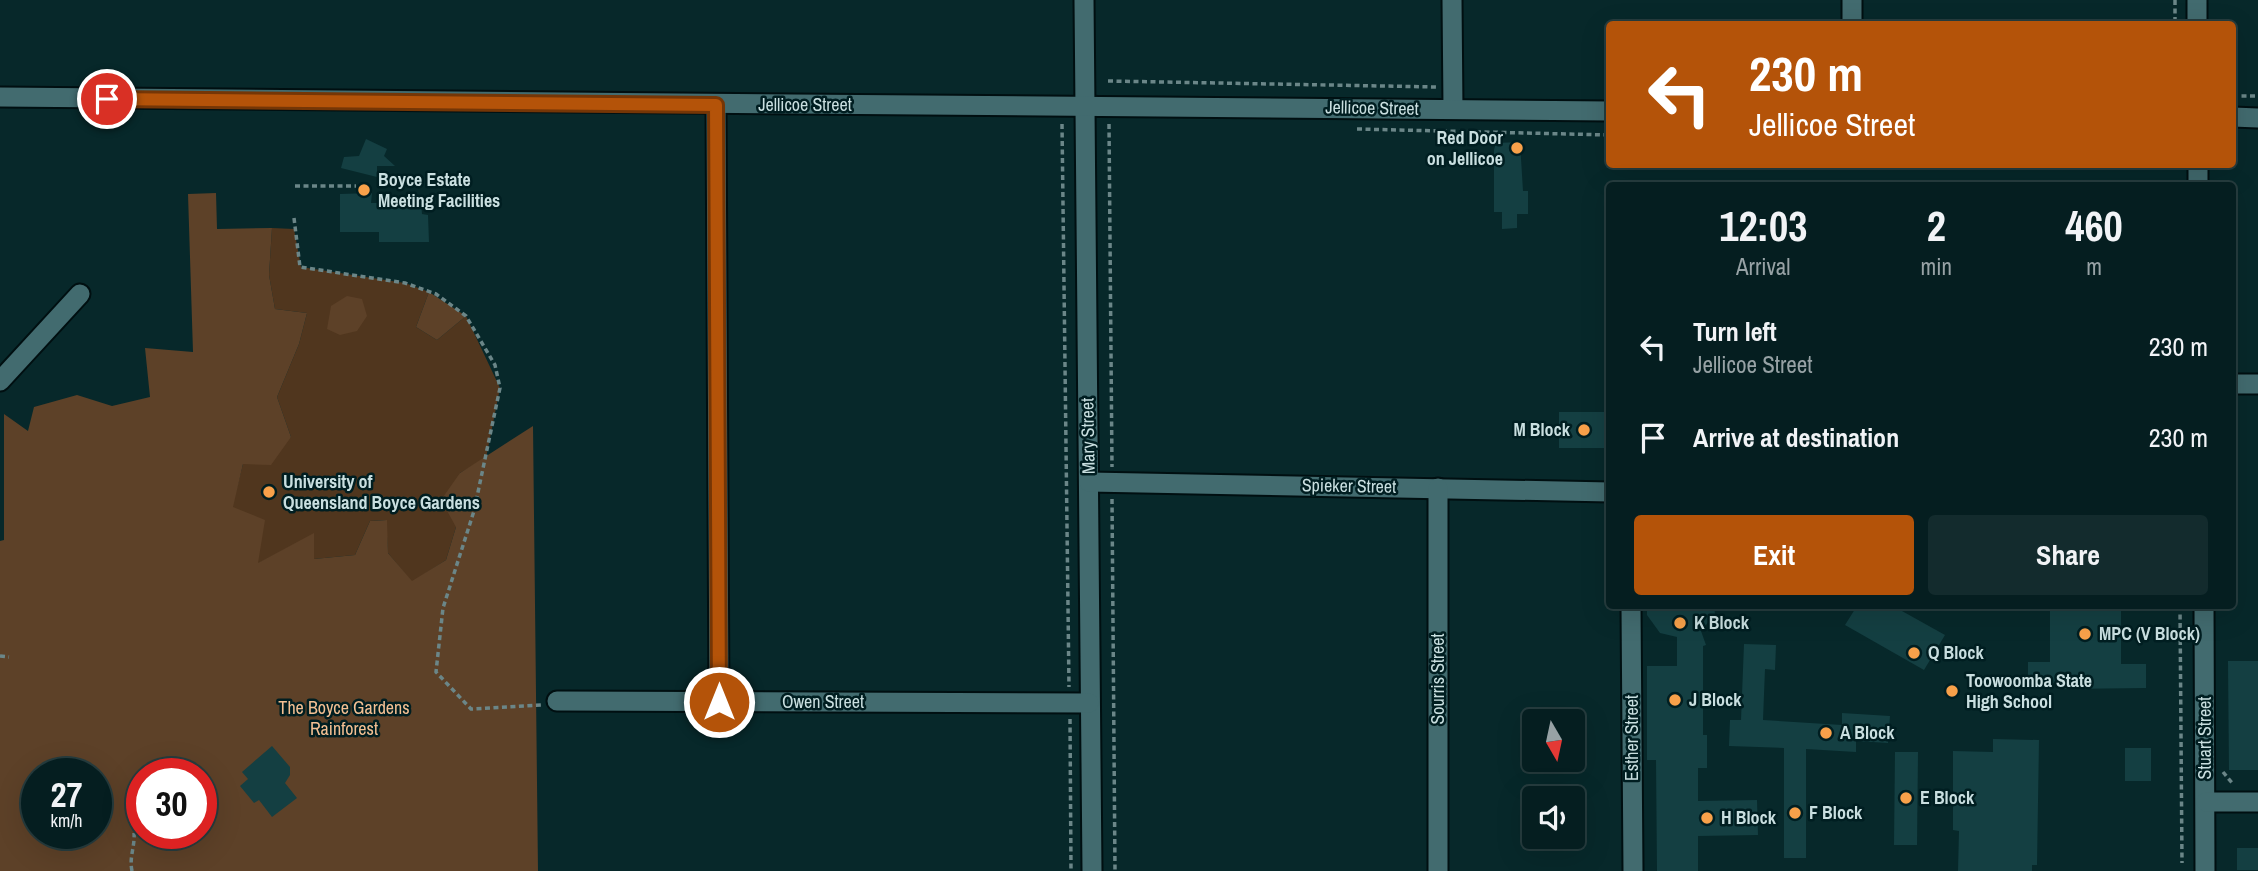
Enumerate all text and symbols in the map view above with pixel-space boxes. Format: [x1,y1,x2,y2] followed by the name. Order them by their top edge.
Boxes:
[1749,40,1863,106] text: 230 m
[1634,49,1725,140] icon: left
[77,69,137,129] pin
[88,80,126,118] icon: arrive
[758,92,852,117] street label: Jellicoe Street
[1325,94,1419,121] street label: Jellicoe Street
[1749,103,1915,146] text: Jellicoe Street
[1427,125,1503,171] place label: Red Door on Jellicoe
[1509,140,1525,156] marker: Red Door on Jellicoe
[378,167,500,213] place label: Boyce Estate Meeting Facilities
[356,182,372,198] marker: Boyce Estate Meeting Facilities
[1719,198,1807,254] text: 12:03
[1927,198,1946,254] text: 2
[2065,198,2123,254] text: 460
[1736,251,1791,282] text: Arrival
[1921,251,1952,282] text: min
[2086,251,2102,282] text: m
[1693,314,1777,349] text: Turn left
[1634,328,1672,366] icon: left
[2149,329,2208,364] text: 230 m
[1693,349,1813,380] text: Jellicoe Street
[1074,398,1101,474] street label: Mary Street
[1513,417,1571,442] place label: M Block
[1634,419,1672,457] icon: arrive
[1693,420,1899,455] text: Arrive at destination
[2149,420,2208,455] text: 230 m
[1576,422,1592,438] marker: M Block
[283,469,480,515] place label: University of Queensland Boyce Gardens
[1302,472,1396,499] street label: Spieker Street
[261,484,277,500] marker: University of Queensland Boyce Gardens
[1634,515,1914,595] button: Exit
[1928,515,2208,595] button: Share
[1694,610,1750,635] place label: K Block
[1672,615,1688,631] marker: K Block
[2099,621,2200,646] place label: MPC (V Block)
[2077,626,2093,642] marker: MPC (V Block)
[1425,633,1450,725] street label: Sourris Street
[1928,640,1985,665] place label: Q Block
[1906,645,1922,661] marker: Q Block
[682,665,756,739] position arrow
[1966,668,2092,714] place label: Toowoomba State High School
[1944,683,1960,699] marker: Toowoomba State High School
[1689,687,1742,712] place label: J Block
[782,689,864,714] street label: Owen Street
[1667,692,1683,708] marker: J Block
[278,695,410,741] park label: The Boyce Gardens Rainforest
[1619,695,1644,781] street label: Esther Street
[2192,697,2217,779] street label: Stuart Street
[1522,709,1586,772] north arrow
[1522,709,1585,849] map controls
[1840,720,1895,745] place label: A Block
[1818,725,1834,741] marker: A Block
[126,758,217,849] speed limit sign: 30
[51,771,82,818] text: 27
[1920,785,1975,810] place label: E Block
[1522,786,1585,849] button: sound
[1898,790,1914,806] marker: E Block
[1809,800,1863,825] place label: F Block
[1721,805,1777,830] place label: H Block
[1787,805,1803,821] marker: F Block
[51,808,83,833] text: km/h
[1699,810,1715,826] marker: H Block

